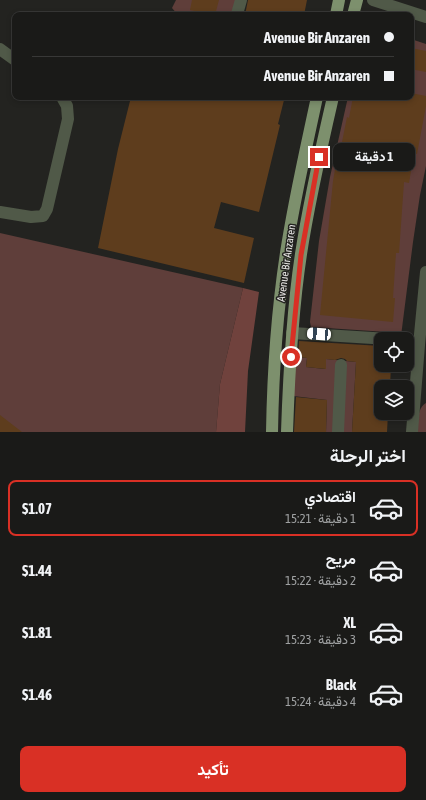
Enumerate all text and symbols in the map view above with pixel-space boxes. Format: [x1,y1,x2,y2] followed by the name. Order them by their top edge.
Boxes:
[264,29,370,46] text: Avenue Bir Anzaren
[264,67,370,84] text: Avenue Bir Anzaren
[333,143,415,171] callout: 1 دقيقة
[310,148,328,166] route end
[355,149,393,164] text: 1 دقيقة
[275,224,297,302] street label: Avenue Bir Anzaren
[307,327,331,341] car
[374,332,414,420] map controls
[374,332,414,372] button: locate
[282,348,300,366] route start
[374,380,414,420] button: layers
[330,445,406,466] text: اختر الرحلة
[304,488,356,505] text: اقتصادي
[368,490,404,526] icon: car
[22,500,52,517] text: $1.07
[285,511,356,526] text: 1 دقيقة · 15:21
[326,550,356,567] text: مريح
[368,552,404,588] icon: car
[22,562,52,579] text: $1.44
[285,573,356,588] text: 2 دقيقة · 15:22
[343,614,356,631] text: XL
[368,614,404,650] icon: car
[22,624,52,641] text: $1.81
[285,632,356,647] text: 3 دقيقة · 15:23
[326,676,356,693] text: Black
[368,676,404,712] icon: car
[22,686,52,703] text: $1.46
[285,694,356,709] text: 4 دقيقة · 15:24
[20,746,406,792] button: تأكيد

